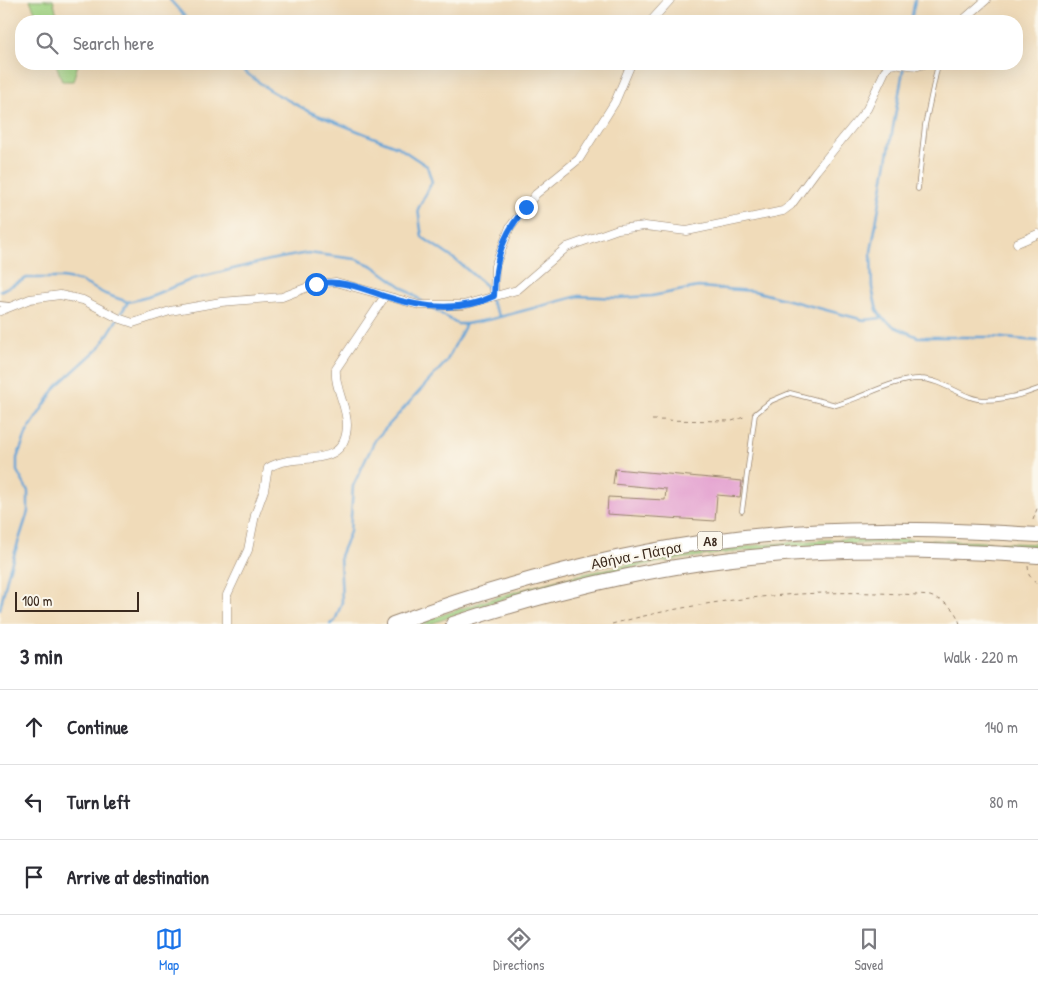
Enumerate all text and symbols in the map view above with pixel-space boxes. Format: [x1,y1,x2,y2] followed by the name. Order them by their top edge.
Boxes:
[15,15,1023,70] search box
[33,29,61,57] icon: search
[73,30,154,56] text: Search here
[515,196,538,219] route end
[305,273,328,296] route start
[698,532,722,550] road number: Α8
[589,537,683,573] street label: Αθήνα - Πάτρα
[15,589,139,612] scale bar
[22,591,52,610] text: 100 m
[20,642,63,671] text: 3 min
[944,646,1018,668] text: Walk · 220 m
[20,713,48,741] icon: ahead
[67,714,128,740] text: Continue
[984,716,1018,738] text: 140 m
[20,788,48,816] icon: left
[67,789,130,815] text: Turn left
[989,791,1018,813] text: 80 m
[20,863,48,891] icon: arrive
[67,864,209,890] text: Arrive at destination
[155,925,183,974] tab: Map
[493,925,544,974] tab: Directions
[854,925,883,974] tab: Saved

